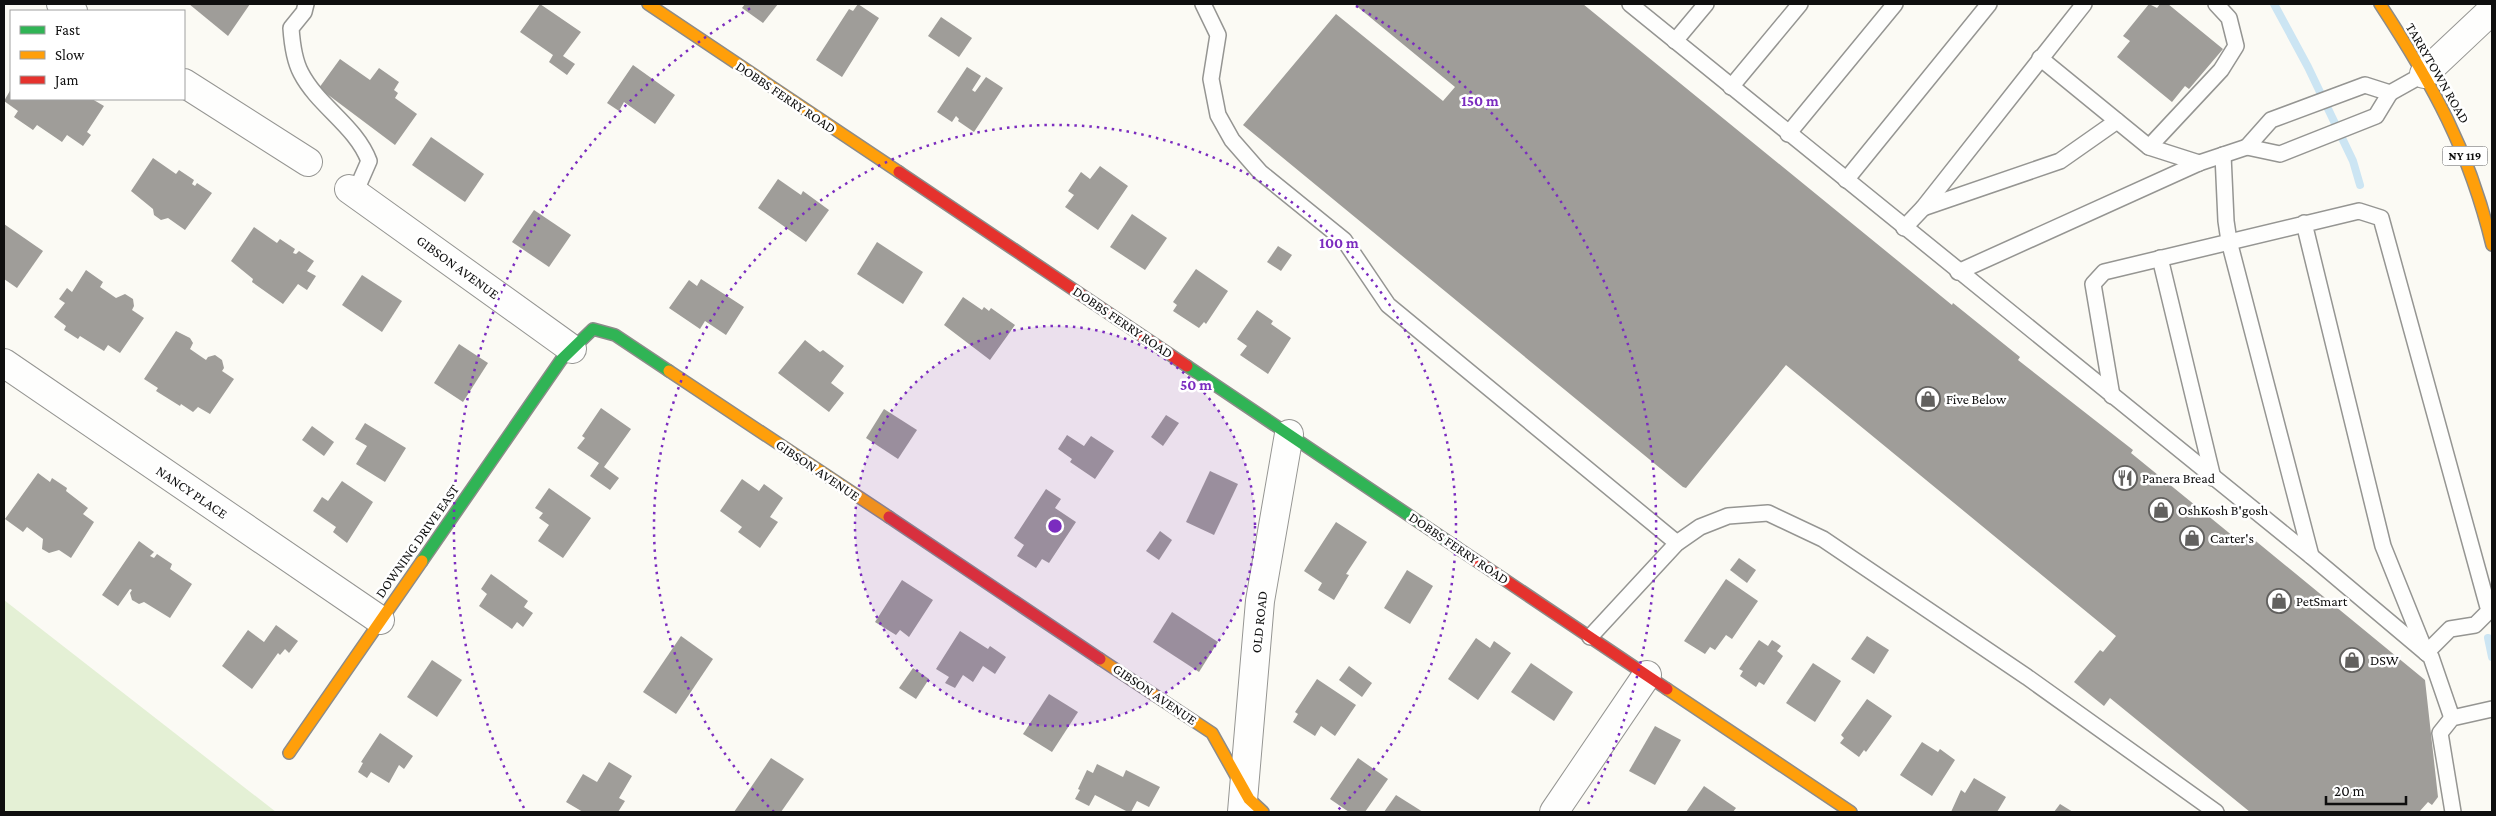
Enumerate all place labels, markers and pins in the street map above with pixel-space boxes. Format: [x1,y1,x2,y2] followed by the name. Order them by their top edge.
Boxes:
[1915,386,1941,412] shop icon: Five Below
[1946,391,2007,407] place label: Five Below
[2112,465,2138,491] restaurant icon: Panera Bread
[2142,470,2216,486] place label: Panera Bread
[2148,497,2174,523] shop icon: OshKosh B'gosh
[2178,502,2269,518] place label: OshKosh B'gosh
[1046,517,1064,535] centre of rings
[2179,525,2205,551] shop icon: Carter's
[2210,530,2254,546] place label: Carter's
[2266,588,2292,614] shop icon: PetSmart
[2296,593,2348,609] place label: PetSmart
[2339,647,2365,673] shop icon: DSW
[2370,652,2399,668] place label: DSW

